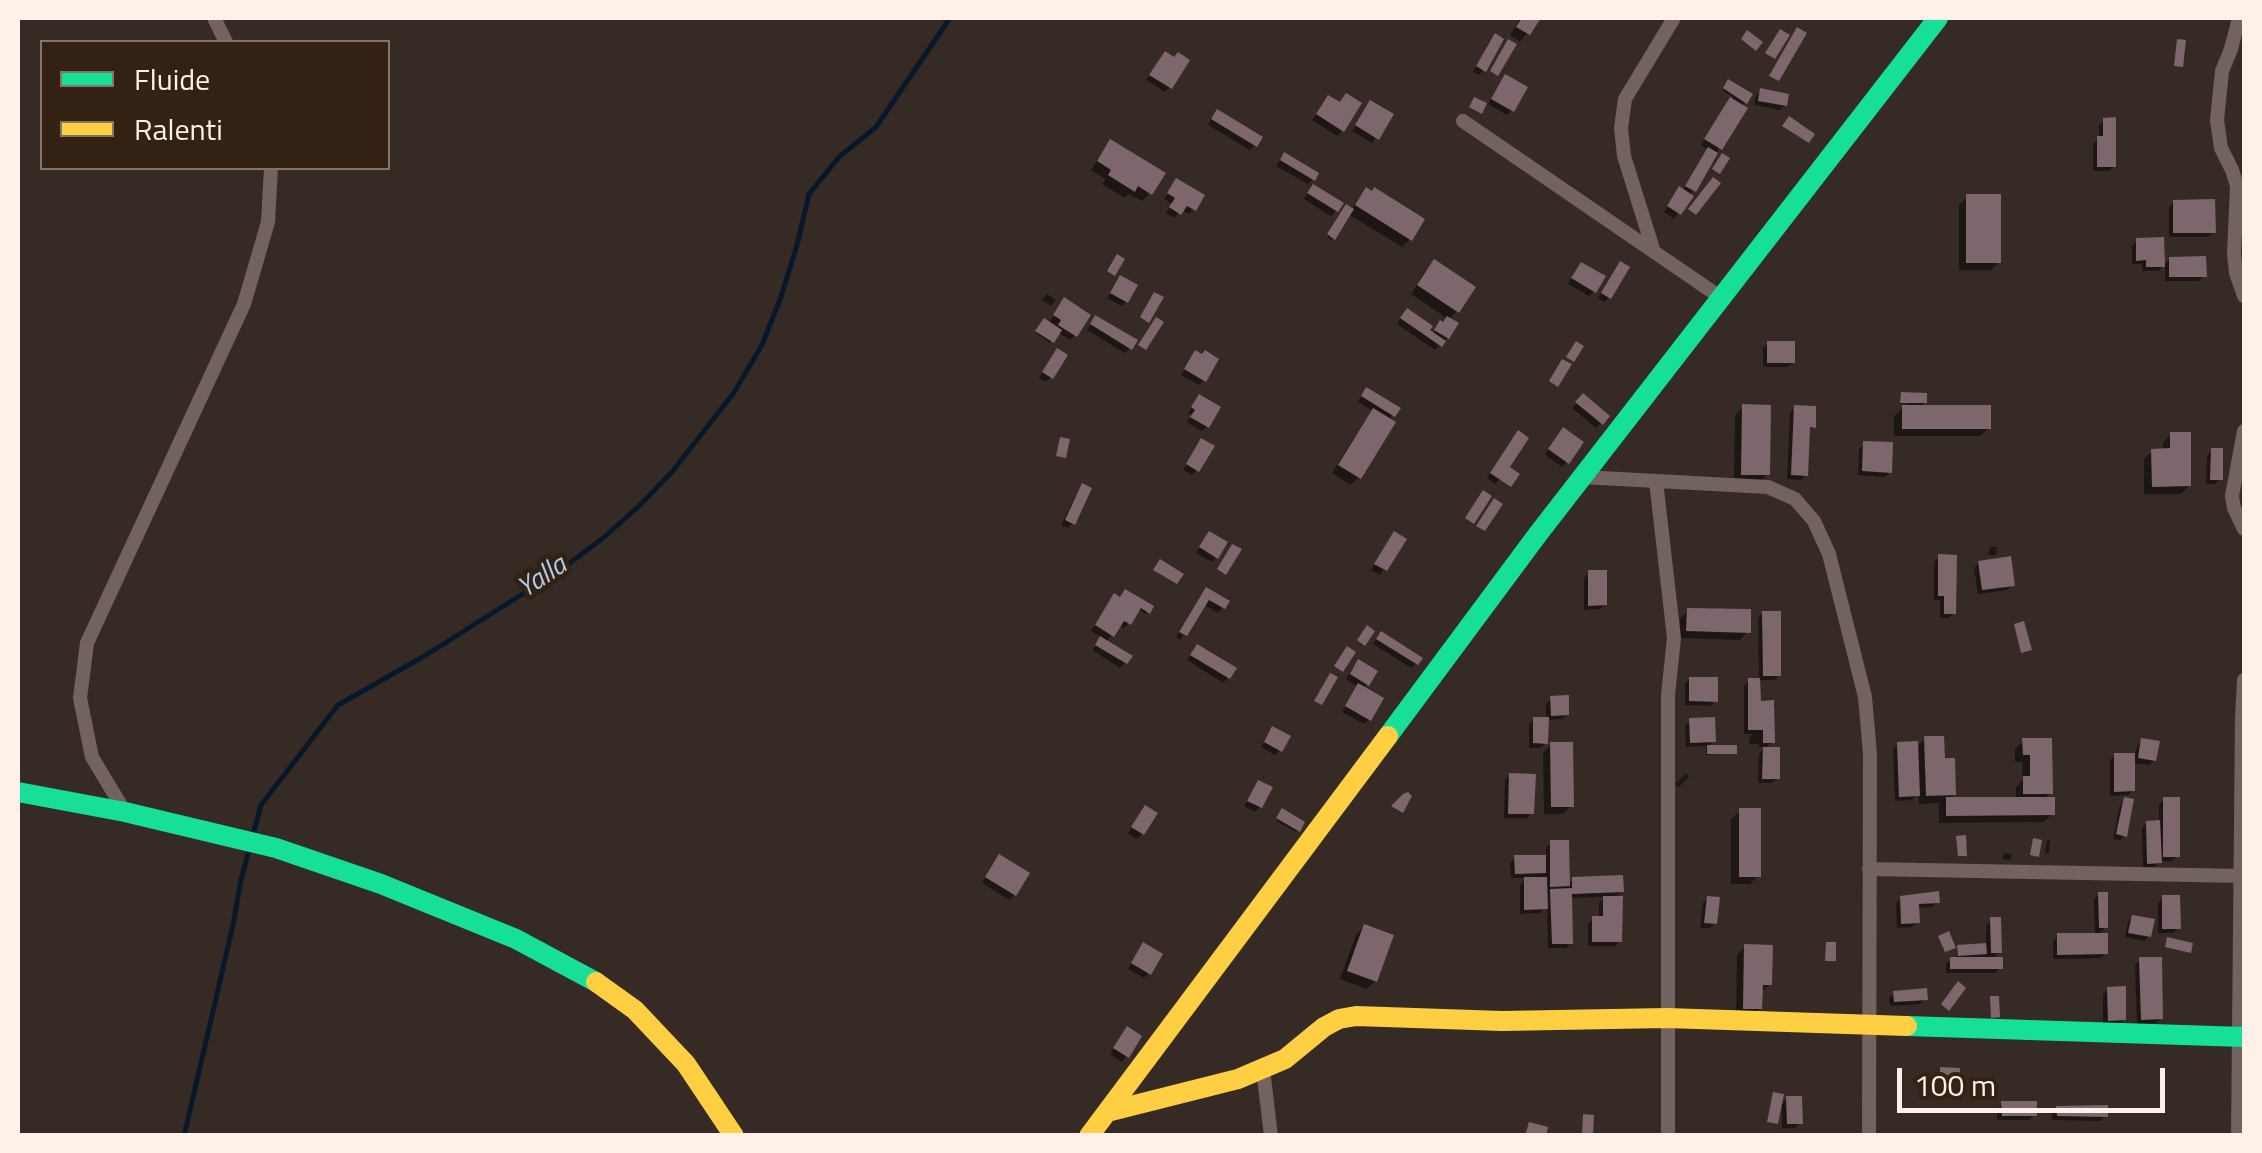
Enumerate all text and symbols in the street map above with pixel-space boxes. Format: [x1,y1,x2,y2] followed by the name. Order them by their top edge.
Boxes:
[40,40,390,170] legend
[134,56,210,102] text: Fluide
[134,106,223,152] text: Ralenti
[512,550,574,606] water label: Yalla
[1902,1048,2170,1110] scale bar
[1914,1062,1996,1108] text: 100 m

